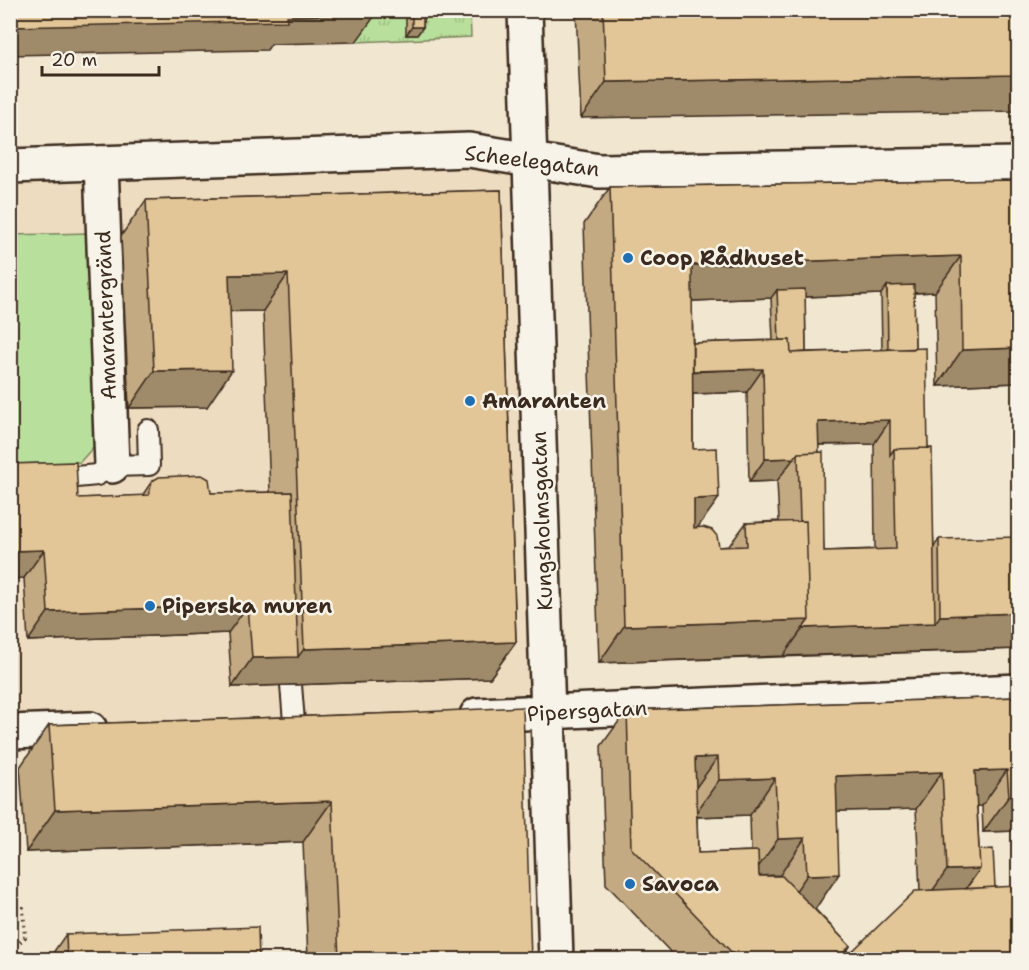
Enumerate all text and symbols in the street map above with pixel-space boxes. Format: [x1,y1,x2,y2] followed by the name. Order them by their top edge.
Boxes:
[42,39,159,77] scale bar
[51,48,97,72] text: 20 m
[463,139,601,183] street label: Scheelegatan
[89,230,123,400] street label: Amarantergränd
[640,244,804,272] place label: Coop Rådhuset
[621,251,635,265] marker: Coop Rådhuset
[482,387,606,415] place label: Amaranten
[463,394,477,408] marker: Amaranten
[525,431,559,611] street label: Kungsholmsgatan
[162,592,332,620] place label: Piperska muren
[143,599,157,613] marker: Piperska muren
[526,694,648,728] street label: Pipersgatan
[642,870,720,898] place label: Savoca
[623,877,637,891] marker: Savoca

